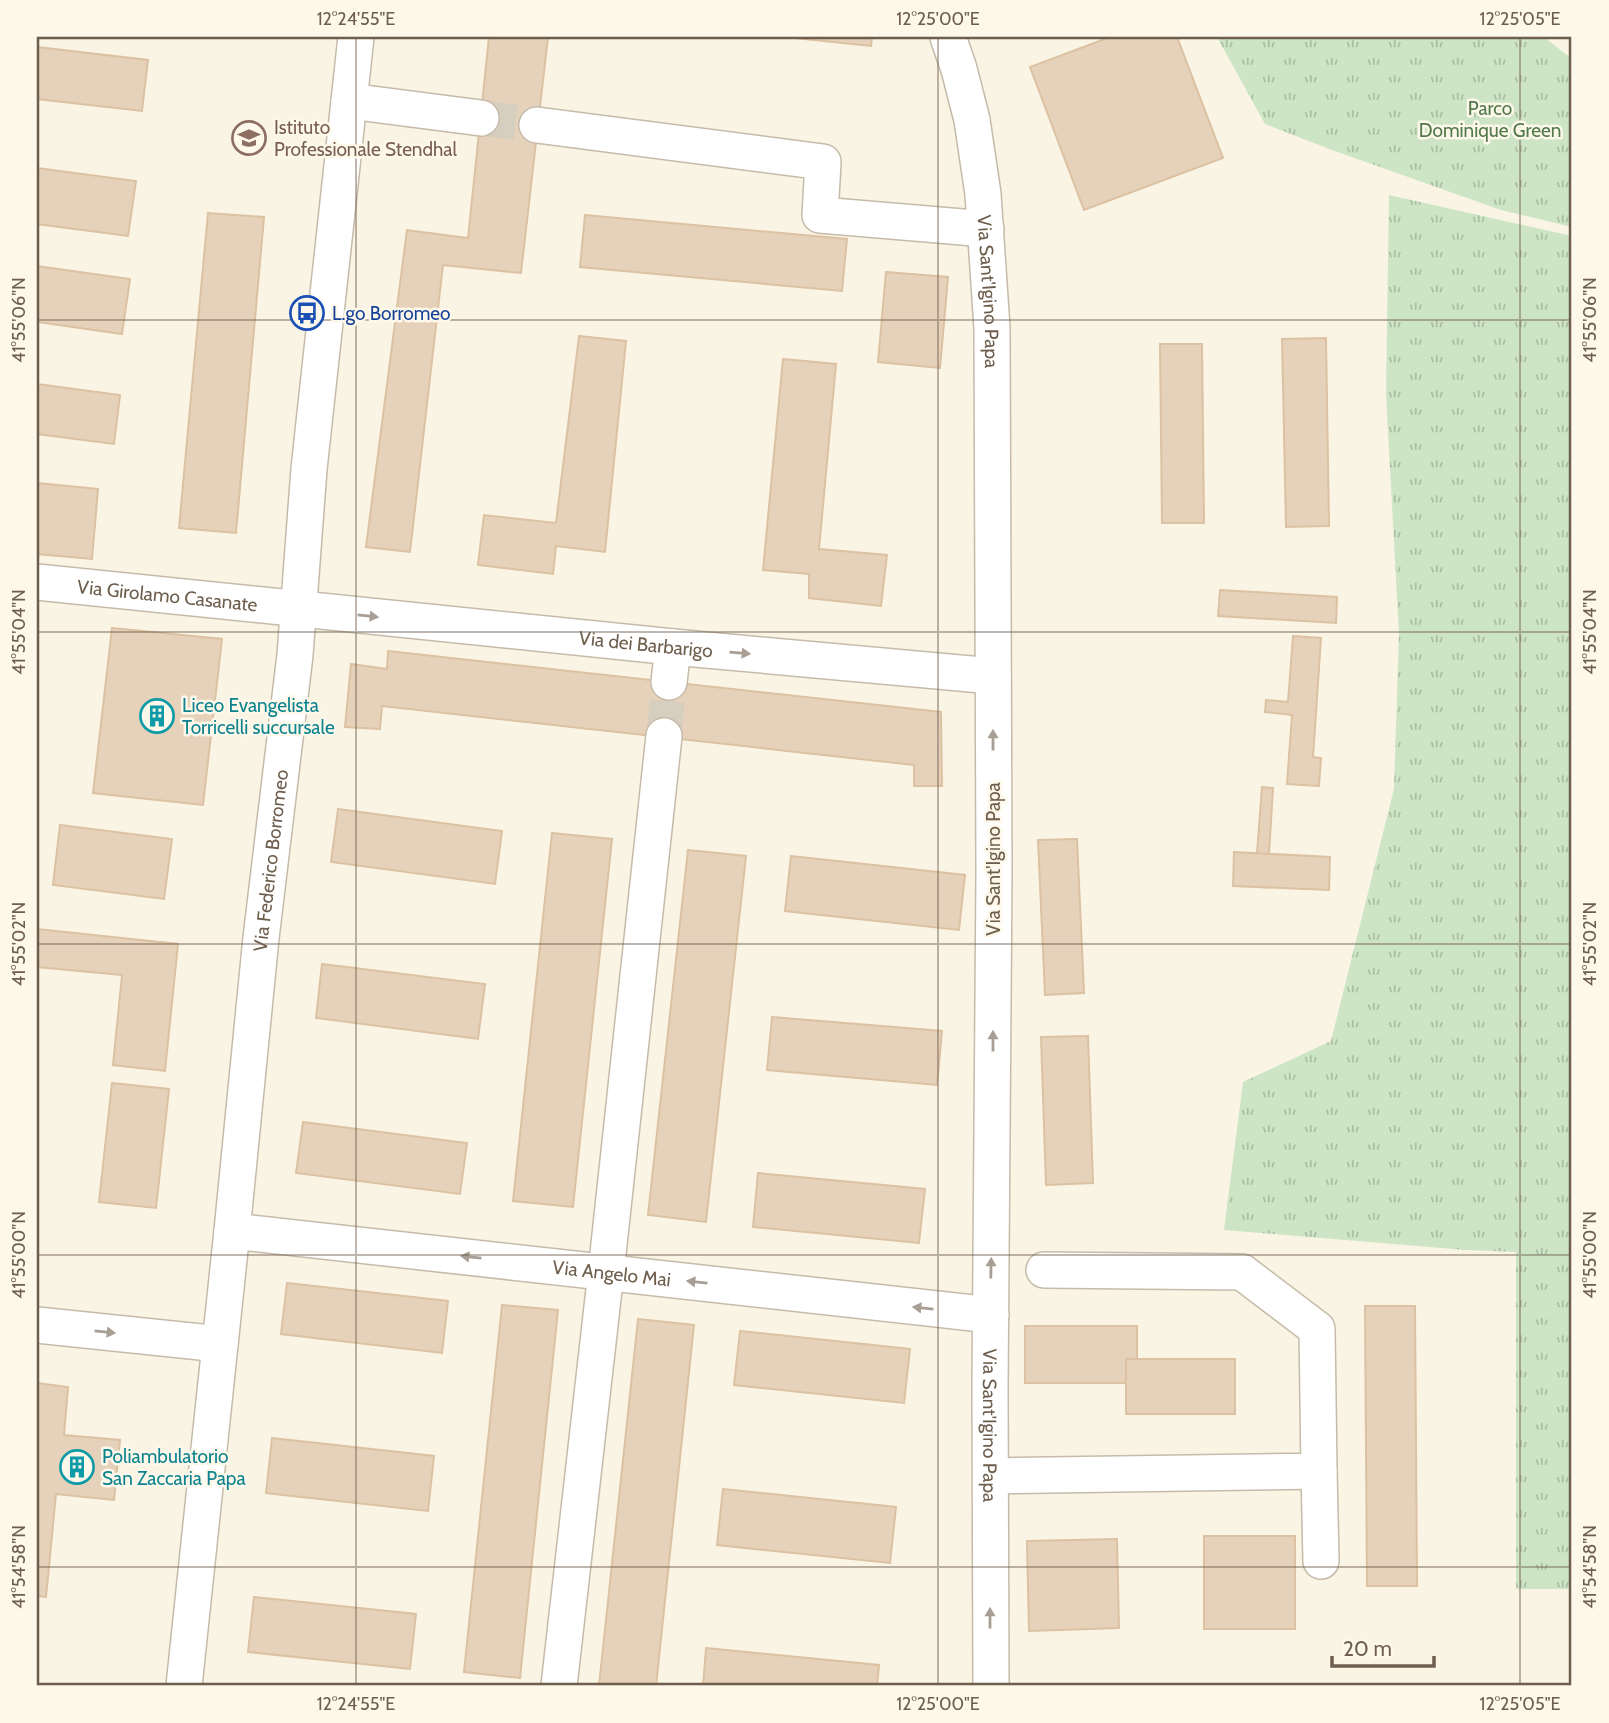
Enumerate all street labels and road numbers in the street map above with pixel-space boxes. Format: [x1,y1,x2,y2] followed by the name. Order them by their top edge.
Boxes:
[973,214,1004,368] street label: Via Sant'Igino Papa
[76,575,259,616] street label: Via Girolamo Casanate
[578,626,714,662] street label: Via dei Barbarigo
[248,768,293,953] street label: Via Federico Borromeo
[982,782,1005,936] street label: Via Sant'Igino Papa
[551,1255,672,1291] street label: Via Angelo Mai
[978,1349,1002,1502] street label: Via Sant'Igino Papa

